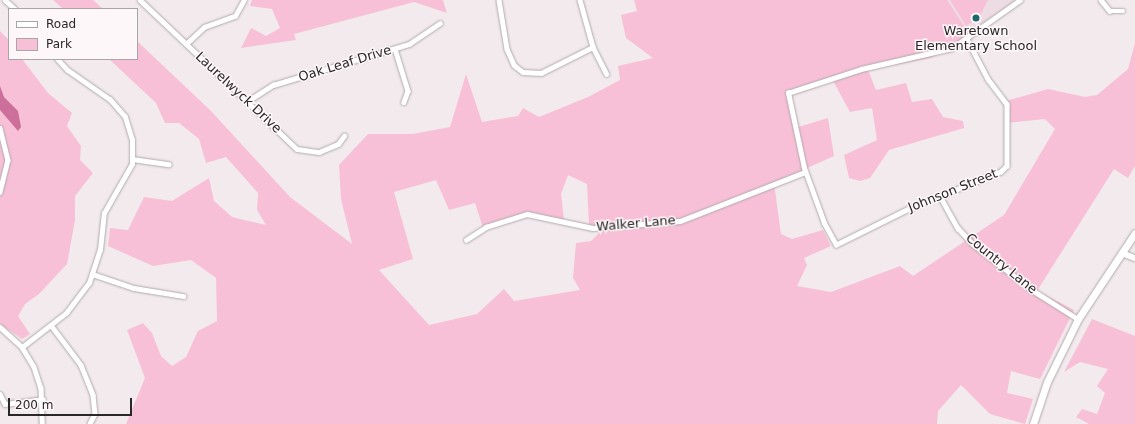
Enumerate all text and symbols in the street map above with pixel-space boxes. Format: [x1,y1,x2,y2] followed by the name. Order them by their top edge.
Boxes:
[8,8,138,60] legend
[971,13,981,23] marker: Waretown Elementary School
[46,17,76,31] text: Road
[915,24,1037,55] place label: Waretown Elementary School
[46,37,72,51] text: Park
[297,42,393,86] street label: Oak Leaf Drive
[192,49,284,137] street label: Laurelwyck Drive
[906,166,1000,216] street label: Johnson Street
[596,213,676,235] street label: Walker Lane
[962,230,1040,298] street label: Country Lane
[10,390,134,416] scale bar
[15,398,53,412] text: 200 m

